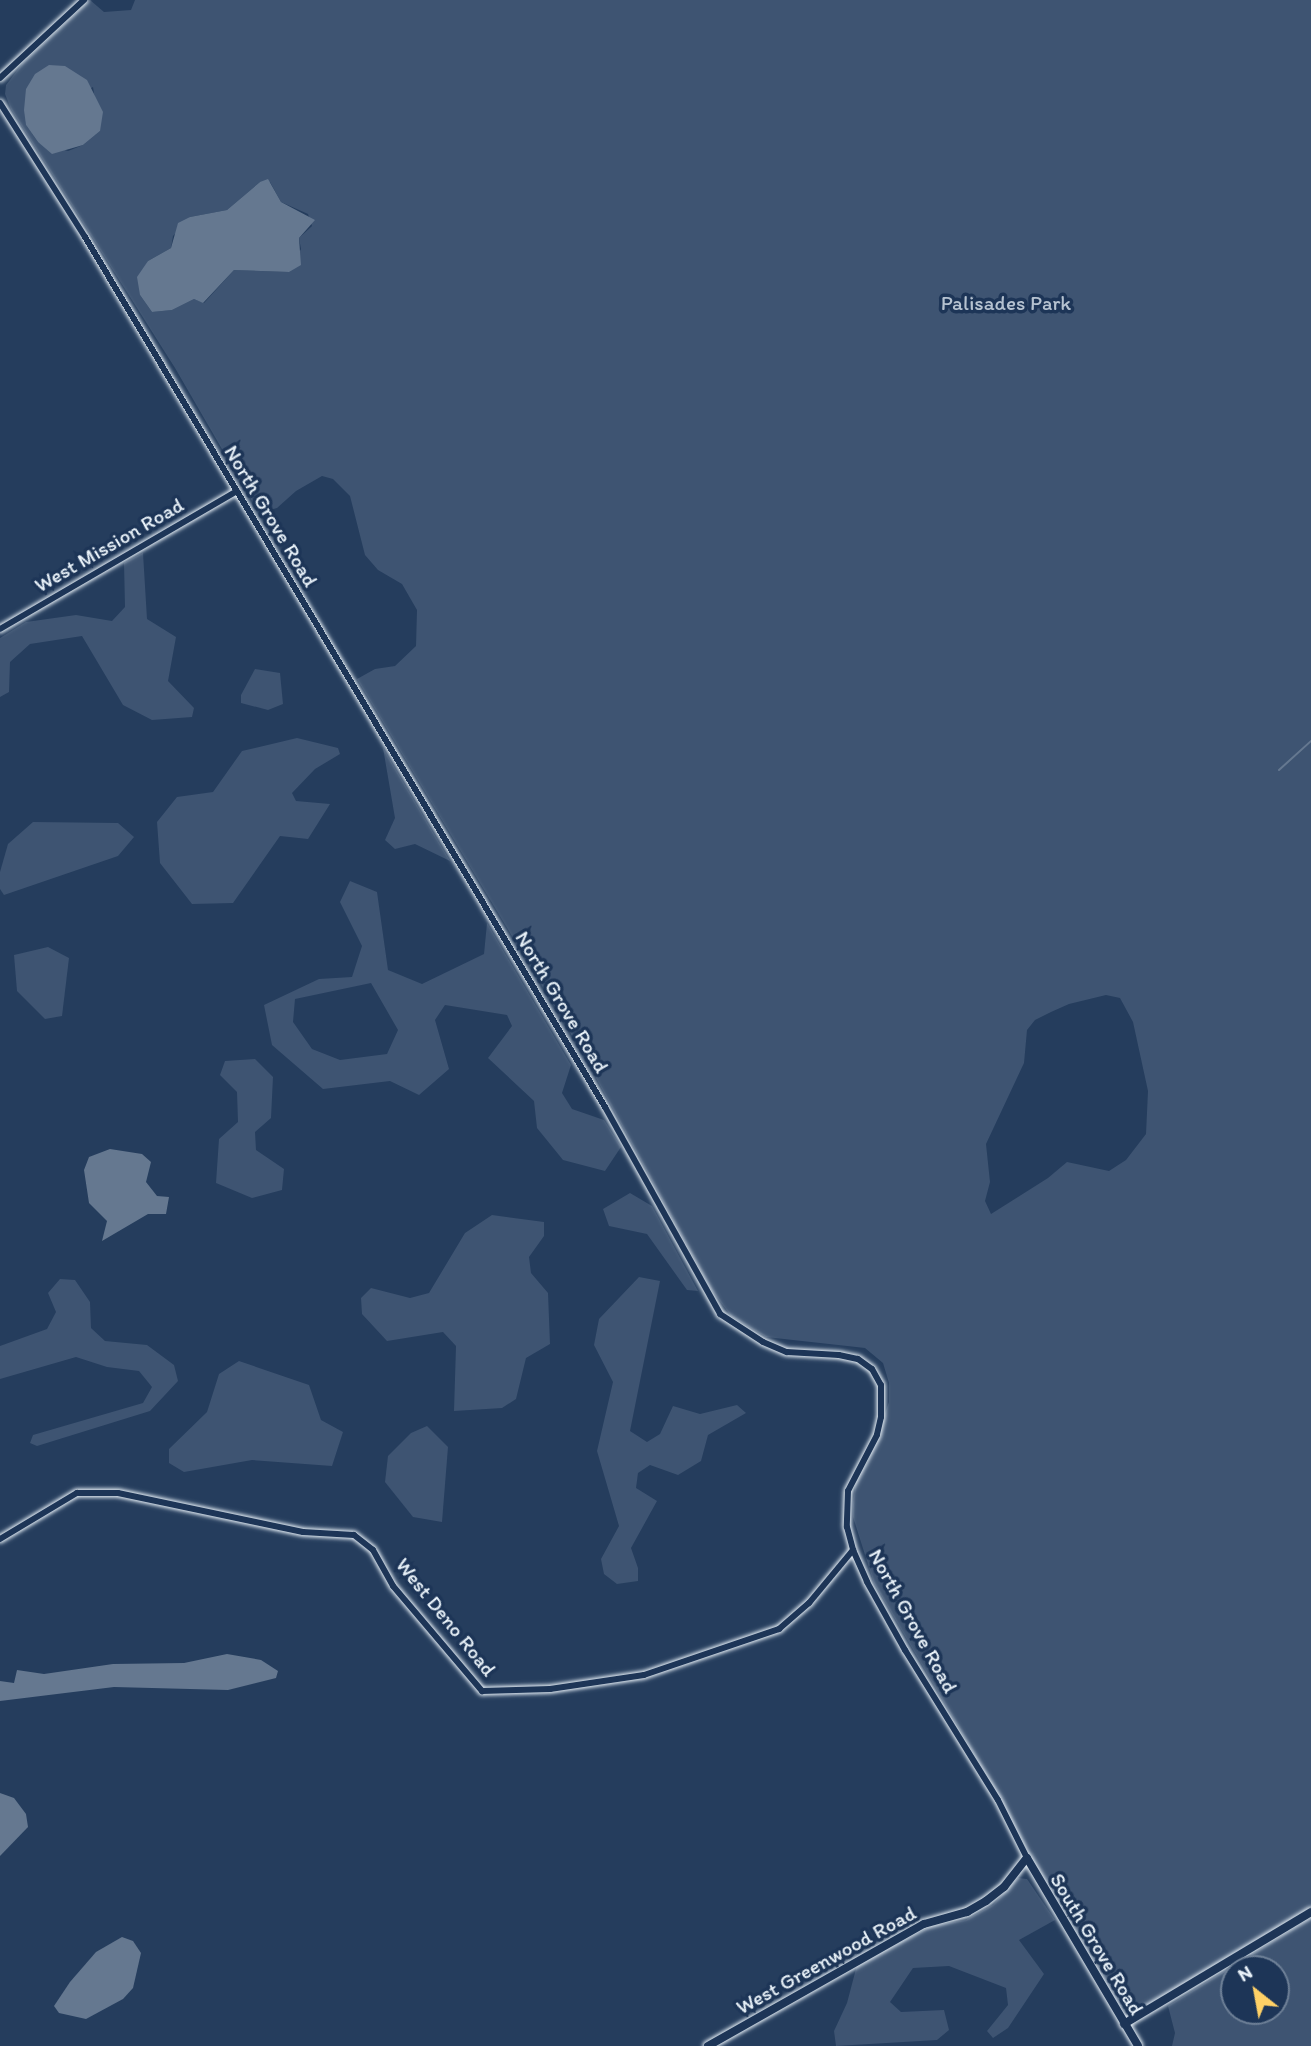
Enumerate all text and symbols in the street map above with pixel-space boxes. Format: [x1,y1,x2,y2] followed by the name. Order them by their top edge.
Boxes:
[941,290,1071,316] park label: Palisades Park
[219,441,323,591] street label: North Grove Road
[30,492,188,598] street label: West Mission Road
[510,927,614,1077] street label: North Grove Road
[863,1545,963,1697] street label: North Grove Road
[390,1552,502,1682] street label: West Deno Road
[1045,1869,1149,2019] street label: South Grove Road
[732,1900,920,2020] street label: West Greenwood Road
[1220,1955,1290,2025] north arrow
[1234,1960,1256,1986] text: N

